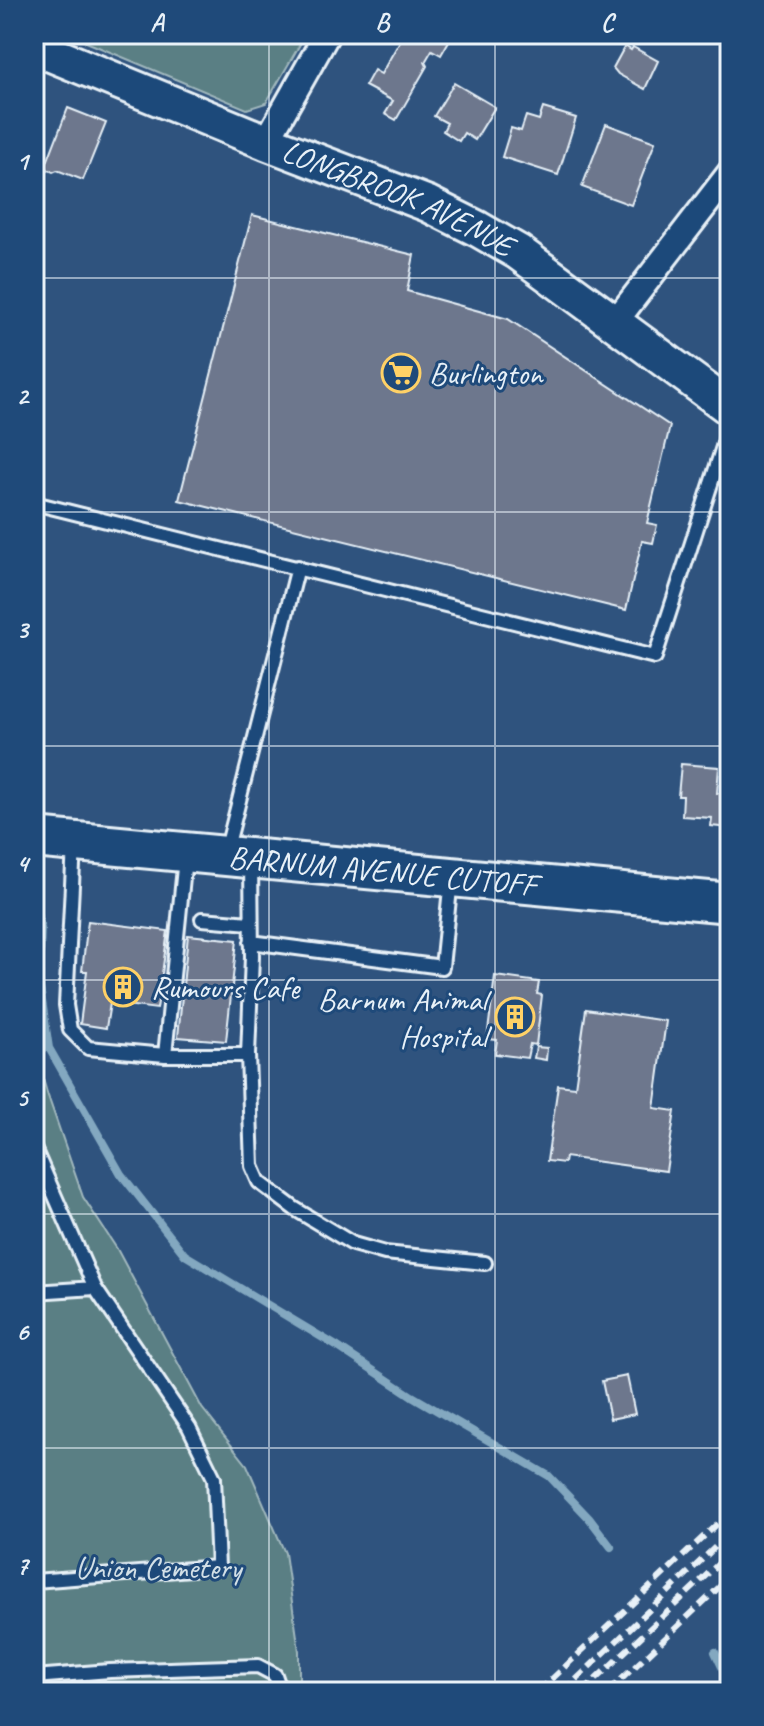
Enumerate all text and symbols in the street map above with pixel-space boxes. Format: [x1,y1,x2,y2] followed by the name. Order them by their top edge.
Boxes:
[150,6,165,39] text: A
[375,6,391,39] text: B
[601,6,617,39] text: C
[277,130,524,268] street label: LONGBROOK AVENUE
[16,145,31,178] text: 1
[380,352,422,394] supermarket icon: Burlington
[429,353,544,394] place label: Burlington
[16,379,30,412] text: 2
[16,613,30,646] text: 3
[227,836,544,906] street label: BARNUM AVENUE CUTOFF
[16,847,31,880] text: 4
[102,966,144,1008] building icon: Rumours Cafe
[151,967,302,1008] place label: Rumours Cafe
[318,979,493,1057] place label: Barnum Animal Hospital
[494,996,536,1038] building icon: Barnum Animal Hospital
[16,1081,30,1114] text: 5
[16,1315,30,1348] text: 6
[75,1547,244,1588] park label: Union Cemetery
[16,1549,30,1582] text: 7

